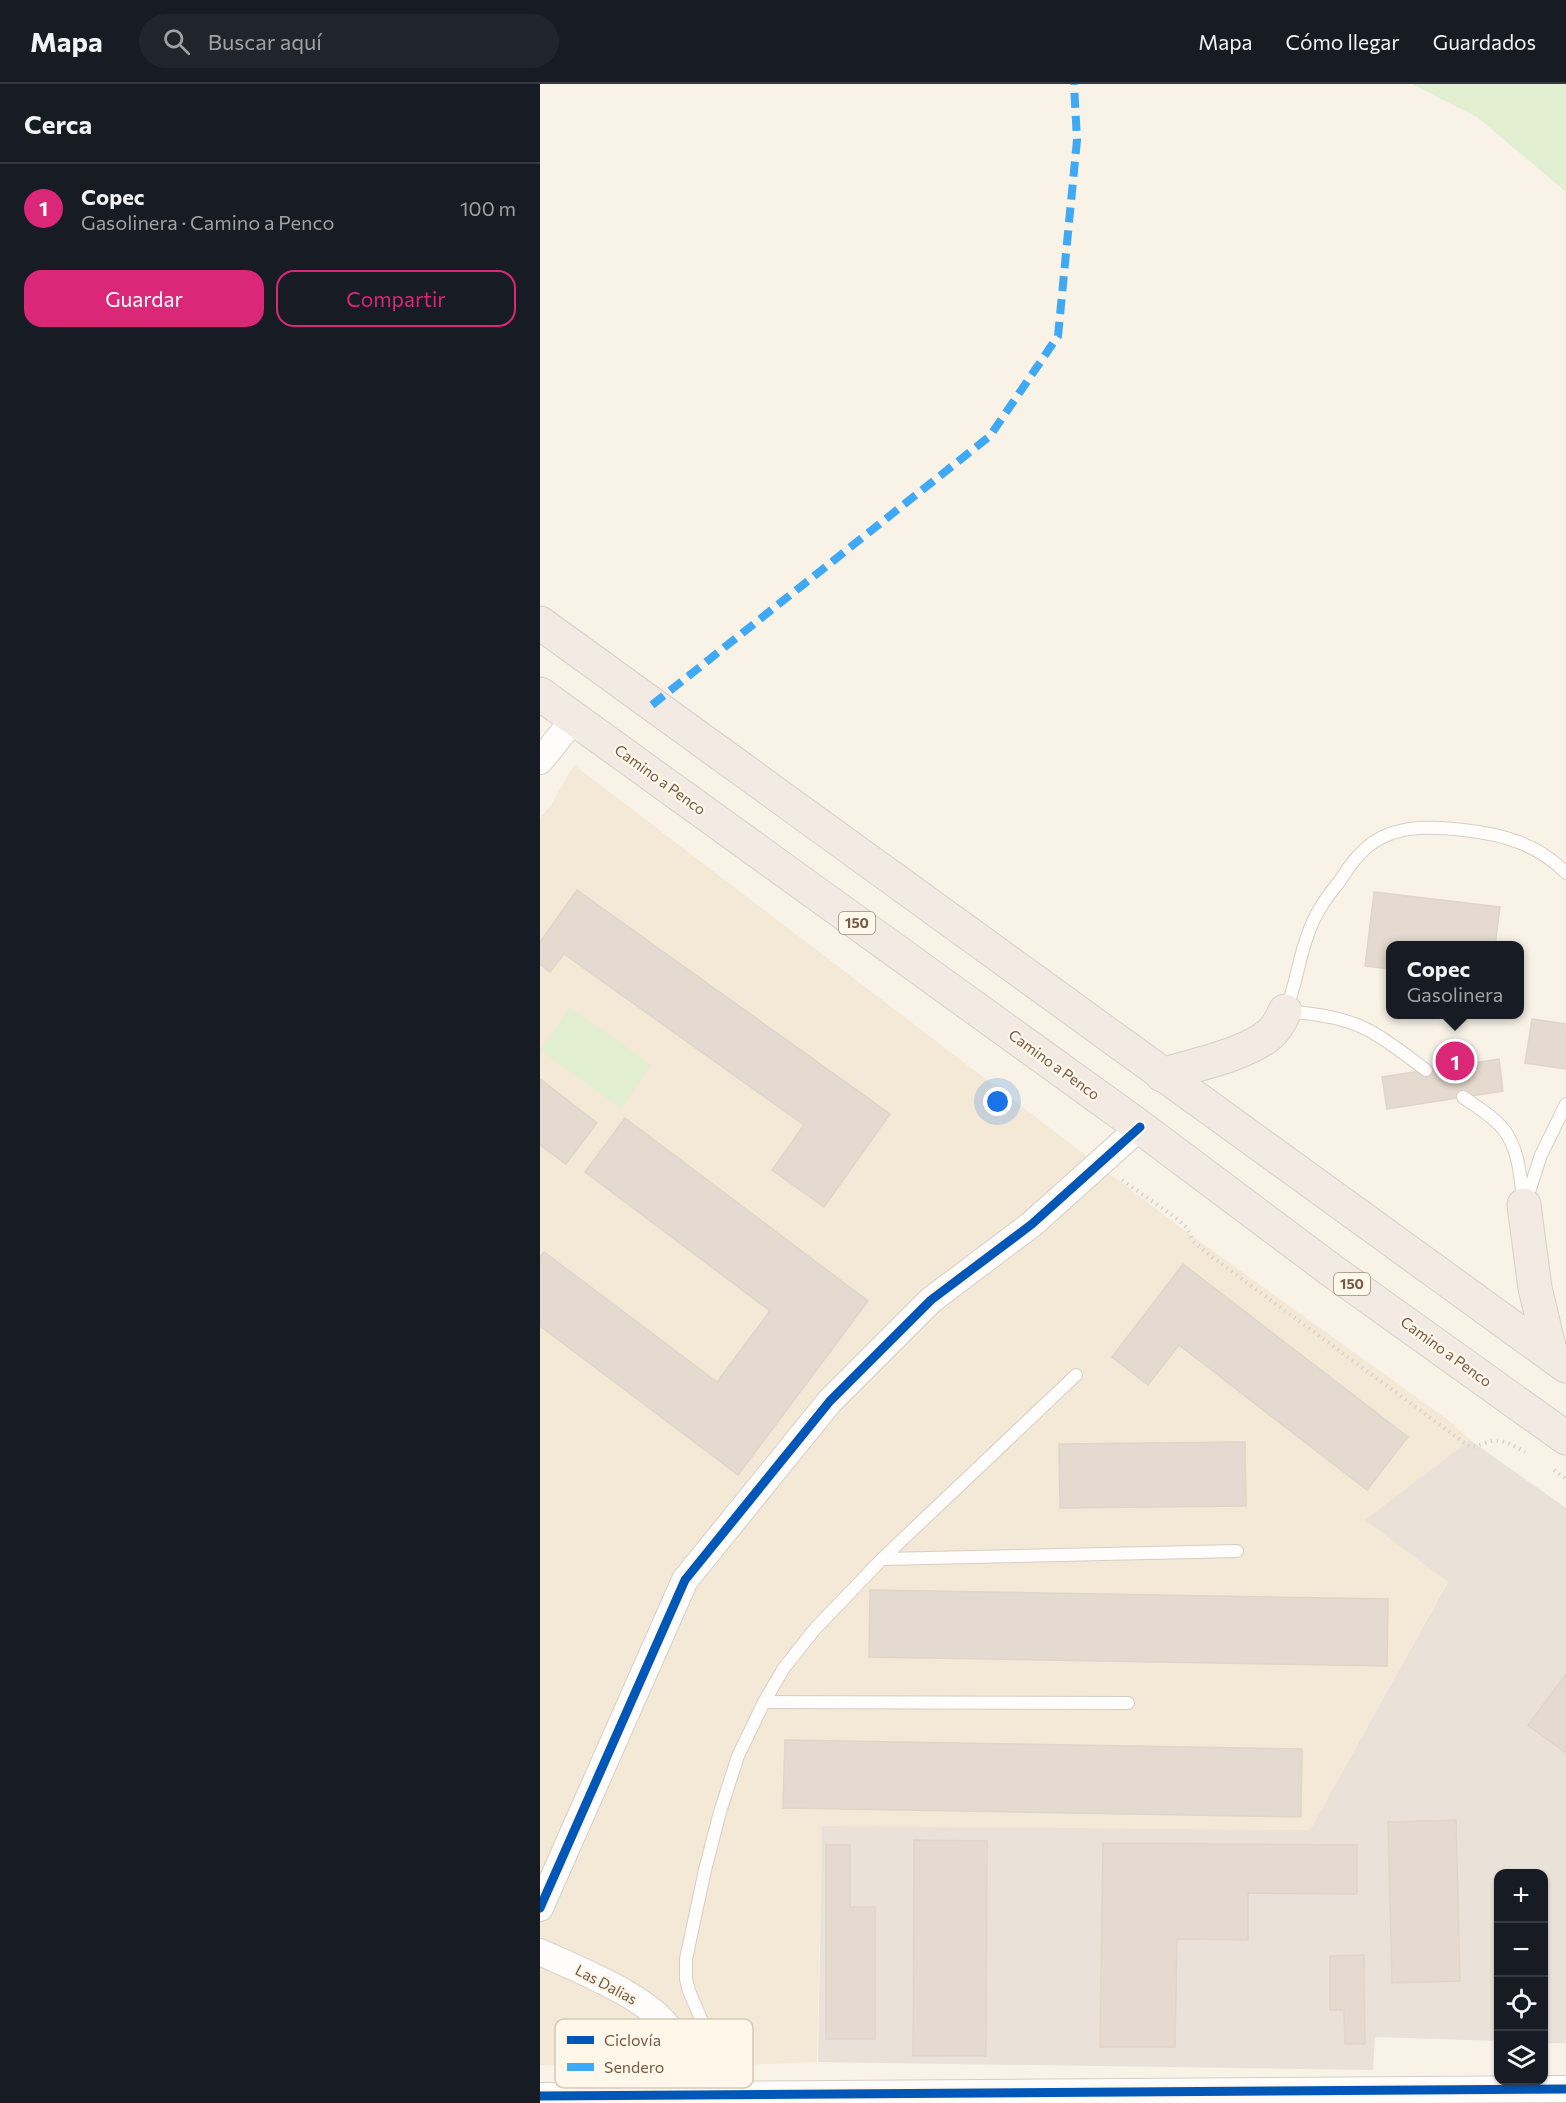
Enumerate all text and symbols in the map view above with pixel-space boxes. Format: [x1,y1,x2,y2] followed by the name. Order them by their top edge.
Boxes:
[139,14,559,68] search box
[30,24,103,58] text: Mapa
[160,25,193,58] icon: search
[208,28,322,55] text: Buscar aquí
[1198,29,1253,54] text: Mapa
[1286,29,1400,54] text: Cómo llegar
[1433,29,1536,54] text: Guardados
[24,108,92,139] text: Cerca
[81,183,144,210] text: Copec
[39,196,48,220] text: 1
[460,196,516,220] text: 100 m
[81,210,334,234] text: Gasolinera · Camino a Penco
[24,270,264,327] button: Guardar
[276,270,516,327] button: Compartir
[612,740,710,818] street label: Camino a Penco
[839,912,875,934] road number: 150
[1386,941,1524,1019] popup
[1407,955,1470,982] text: Copec
[1407,982,1503,1006] text: Gasolinera
[1006,1025,1104,1103] street label: Camino a Penco
[1436,1038,1474,1084] pin: 1
[983,1087,1012,1116] your location
[1334,1273,1370,1295] road number: 150
[1398,1312,1496,1390] street label: Camino a Penco
[1494,1869,1548,2085] map controls
[1494,1869,1548,1923] button: +
[1494,1923,1548,1977] button: −
[573,1960,641,2008] street label: Las Dalias
[1494,1977,1548,2031] button: locate
[555,2019,753,2088] legend
[604,2030,661,2049] text: Ciclovía
[1494,2031,1548,2085] button: layers
[604,2057,664,2076] text: Sendero

